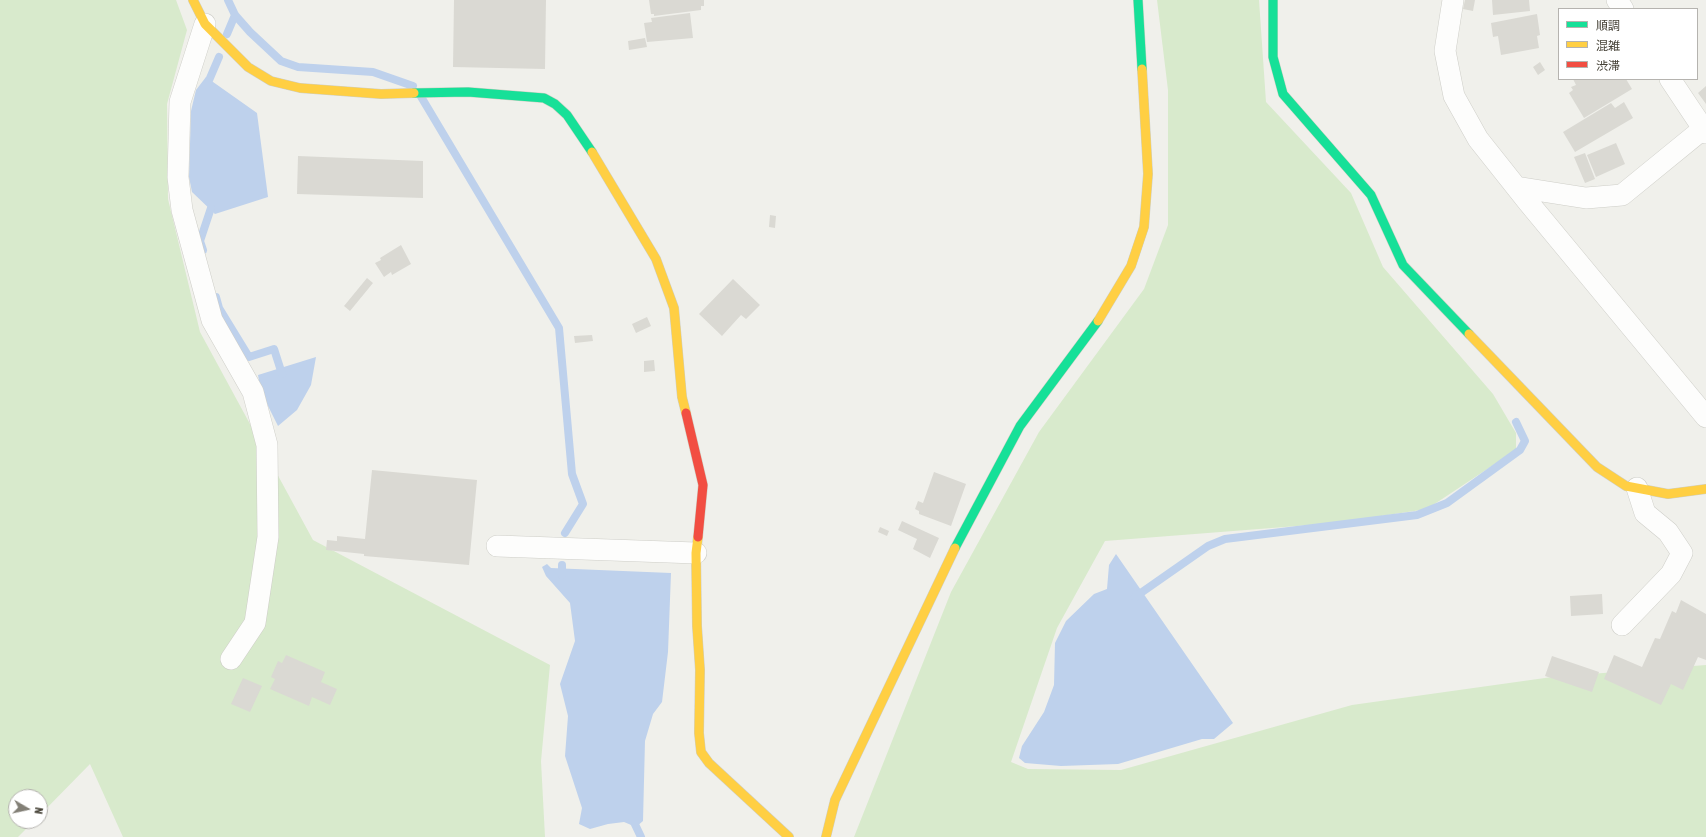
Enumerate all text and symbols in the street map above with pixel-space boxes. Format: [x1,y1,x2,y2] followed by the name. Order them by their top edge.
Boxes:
[1558,8,1698,80] legend
[1596,19,1620,33] text: 順調
[1596,39,1620,53] text: 混雑
[1596,59,1620,73] text: 渋滞
[8,789,48,829] north arrow
[32,807,45,815] text: N

